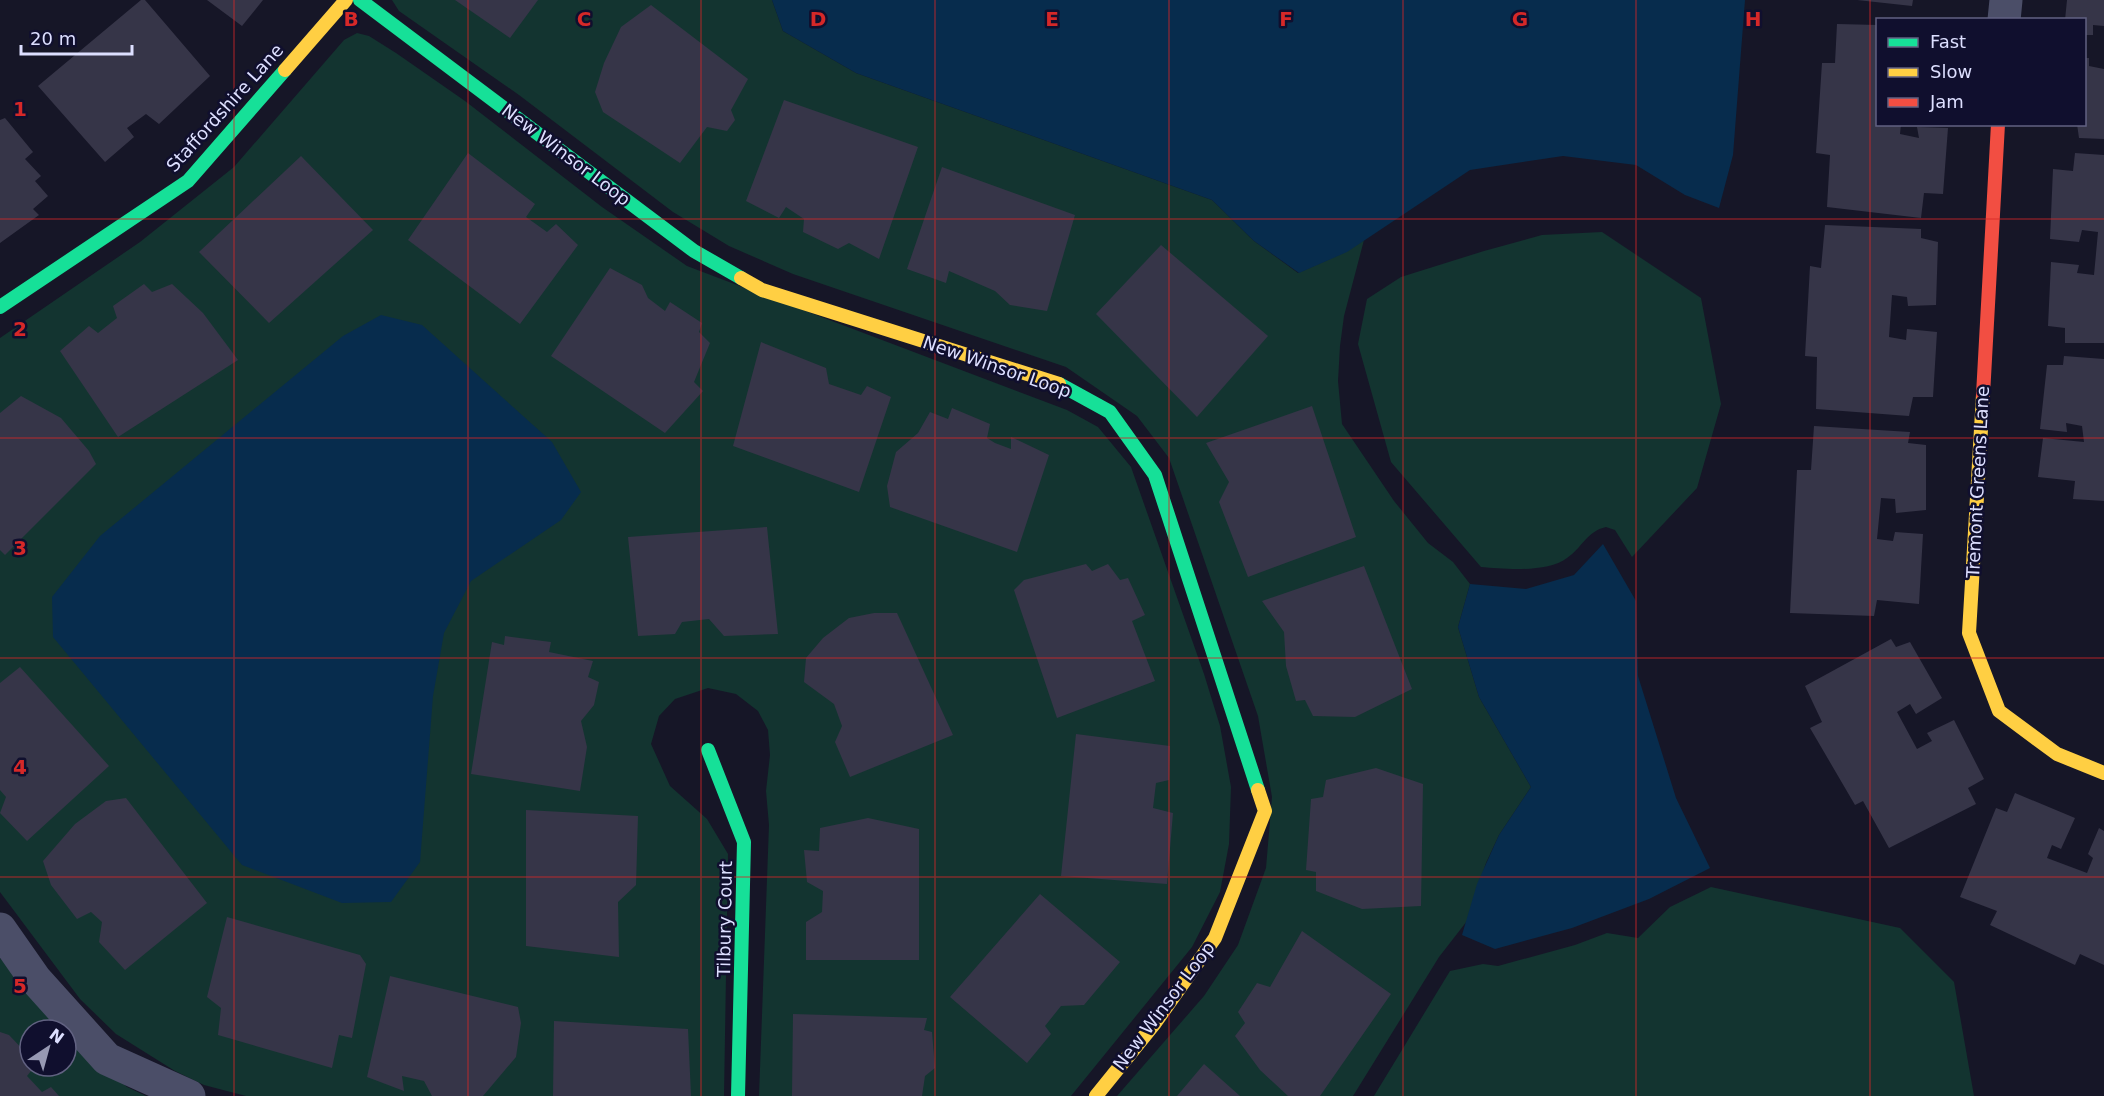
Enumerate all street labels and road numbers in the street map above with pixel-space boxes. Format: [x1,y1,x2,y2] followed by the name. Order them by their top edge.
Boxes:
[162,39,287,176] street label: Staffordshire Lane
[498,99,635,210] street label: New Winsor Loop
[920,331,1074,402] street label: New Winsor Loop
[1962,385,1993,580] street label: Tremont Greens Lane
[713,861,736,978] street label: Tilbury Court
[1108,937,1219,1074] street label: New Winsor Loop

